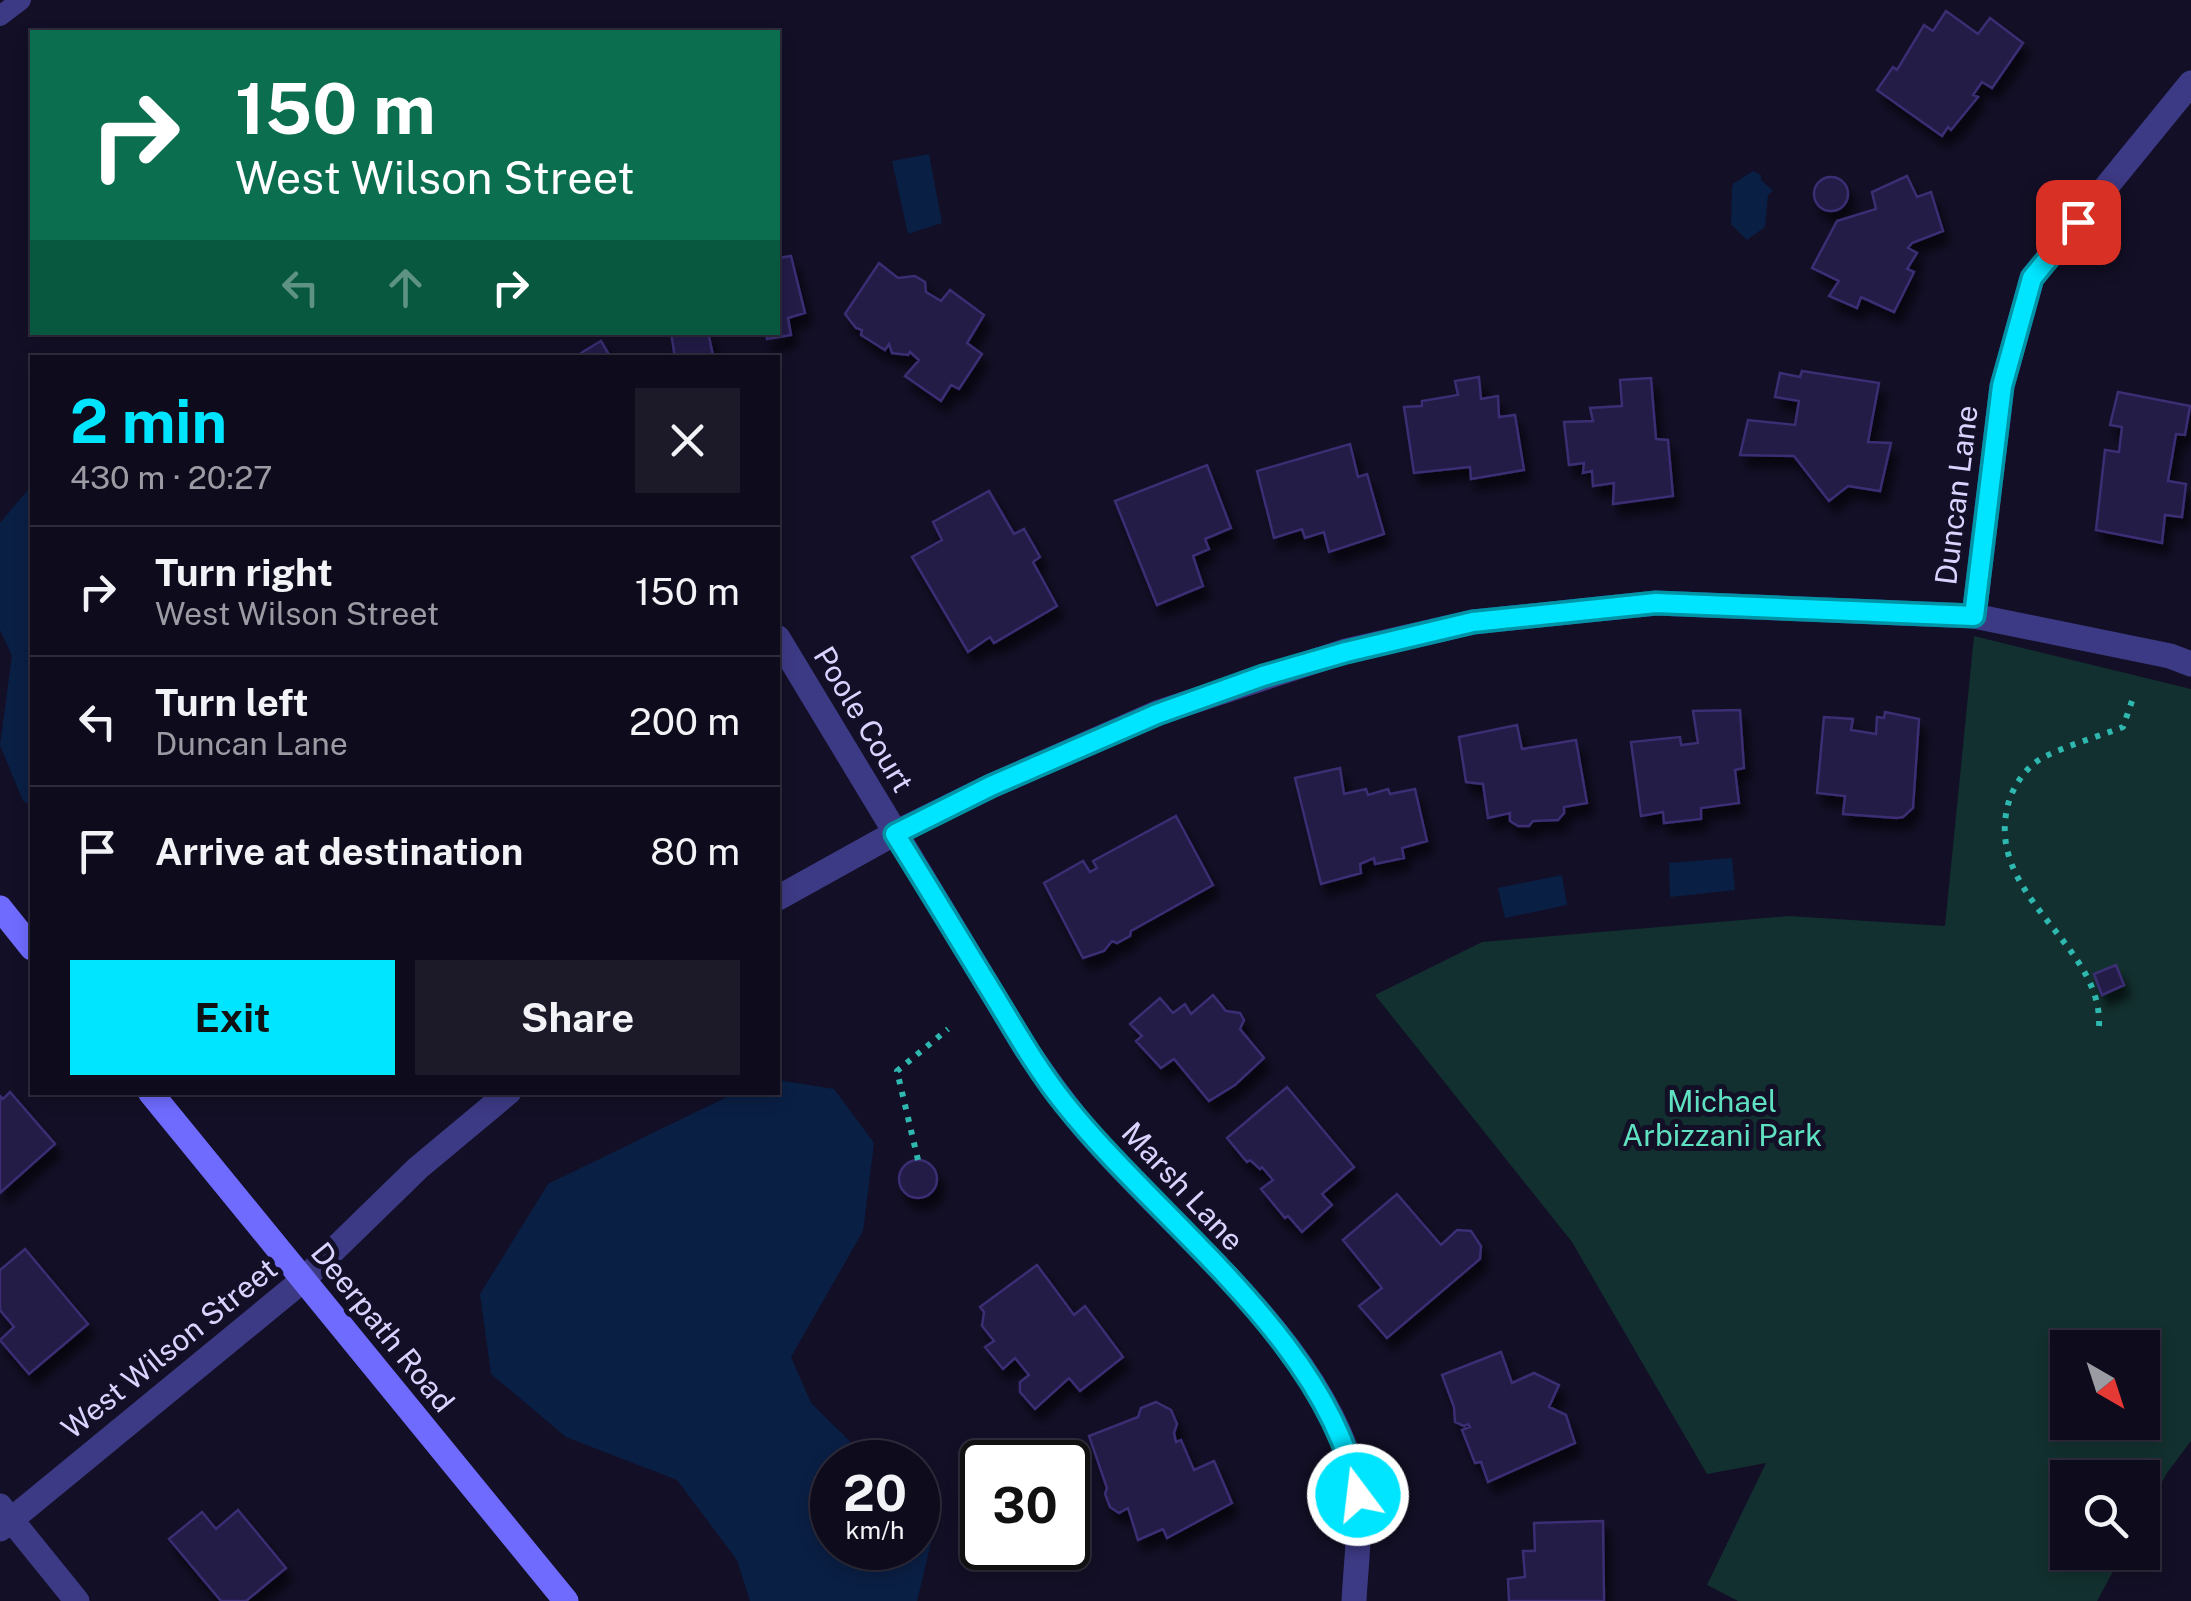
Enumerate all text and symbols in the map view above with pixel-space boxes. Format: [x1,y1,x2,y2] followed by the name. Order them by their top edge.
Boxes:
[235,67,436,150] text: 150 m
[70,70,200,200] icon: right
[235,151,635,204] text: West Wilson Street
[2036,180,2121,265] pin
[2051,195,2106,250] icon: arrive
[273,260,328,315] icon: left
[378,260,433,315] icon: ahead
[483,260,538,315] icon: right
[70,386,227,457] text: 2 min
[635,388,740,493] button: close
[1927,403,1985,587] street label: Duncan Lane
[70,459,273,496] text: 430 m · 20:27
[155,550,333,595] text: Turn right
[70,564,125,619] icon: right
[635,569,740,614] text: 150 m
[155,595,439,632] text: West Wilson Street
[807,640,921,798] street label: Poole Court
[155,680,309,725] text: Turn left
[70,694,125,749] icon: left
[629,699,740,744] text: 200 m
[155,725,348,762] text: Duncan Lane
[70,824,125,879] icon: arrive
[155,829,523,874] text: Arrive at destination
[650,829,740,874] text: 80 m
[70,960,395,1075] button: Exit
[415,960,740,1075] button: Share
[1622,1083,1822,1153] park label: Michael Arbizzani Park
[1115,1114,1251,1258] street label: Marsh Lane
[304,1235,462,1419] street label: Deerpath Road
[54,1250,284,1446] street label: West Wilson Street
[2050,1330,2160,1440] north arrow
[2050,1330,2160,1570] map controls
[960,1440,1090,1570] speed limit sign: 30
[1306,1443,1410,1547] position arrow
[2050,1460,2160,1570] button: search
[843,1463,907,1522] text: 20
[846,1515,904,1545] text: km/h

